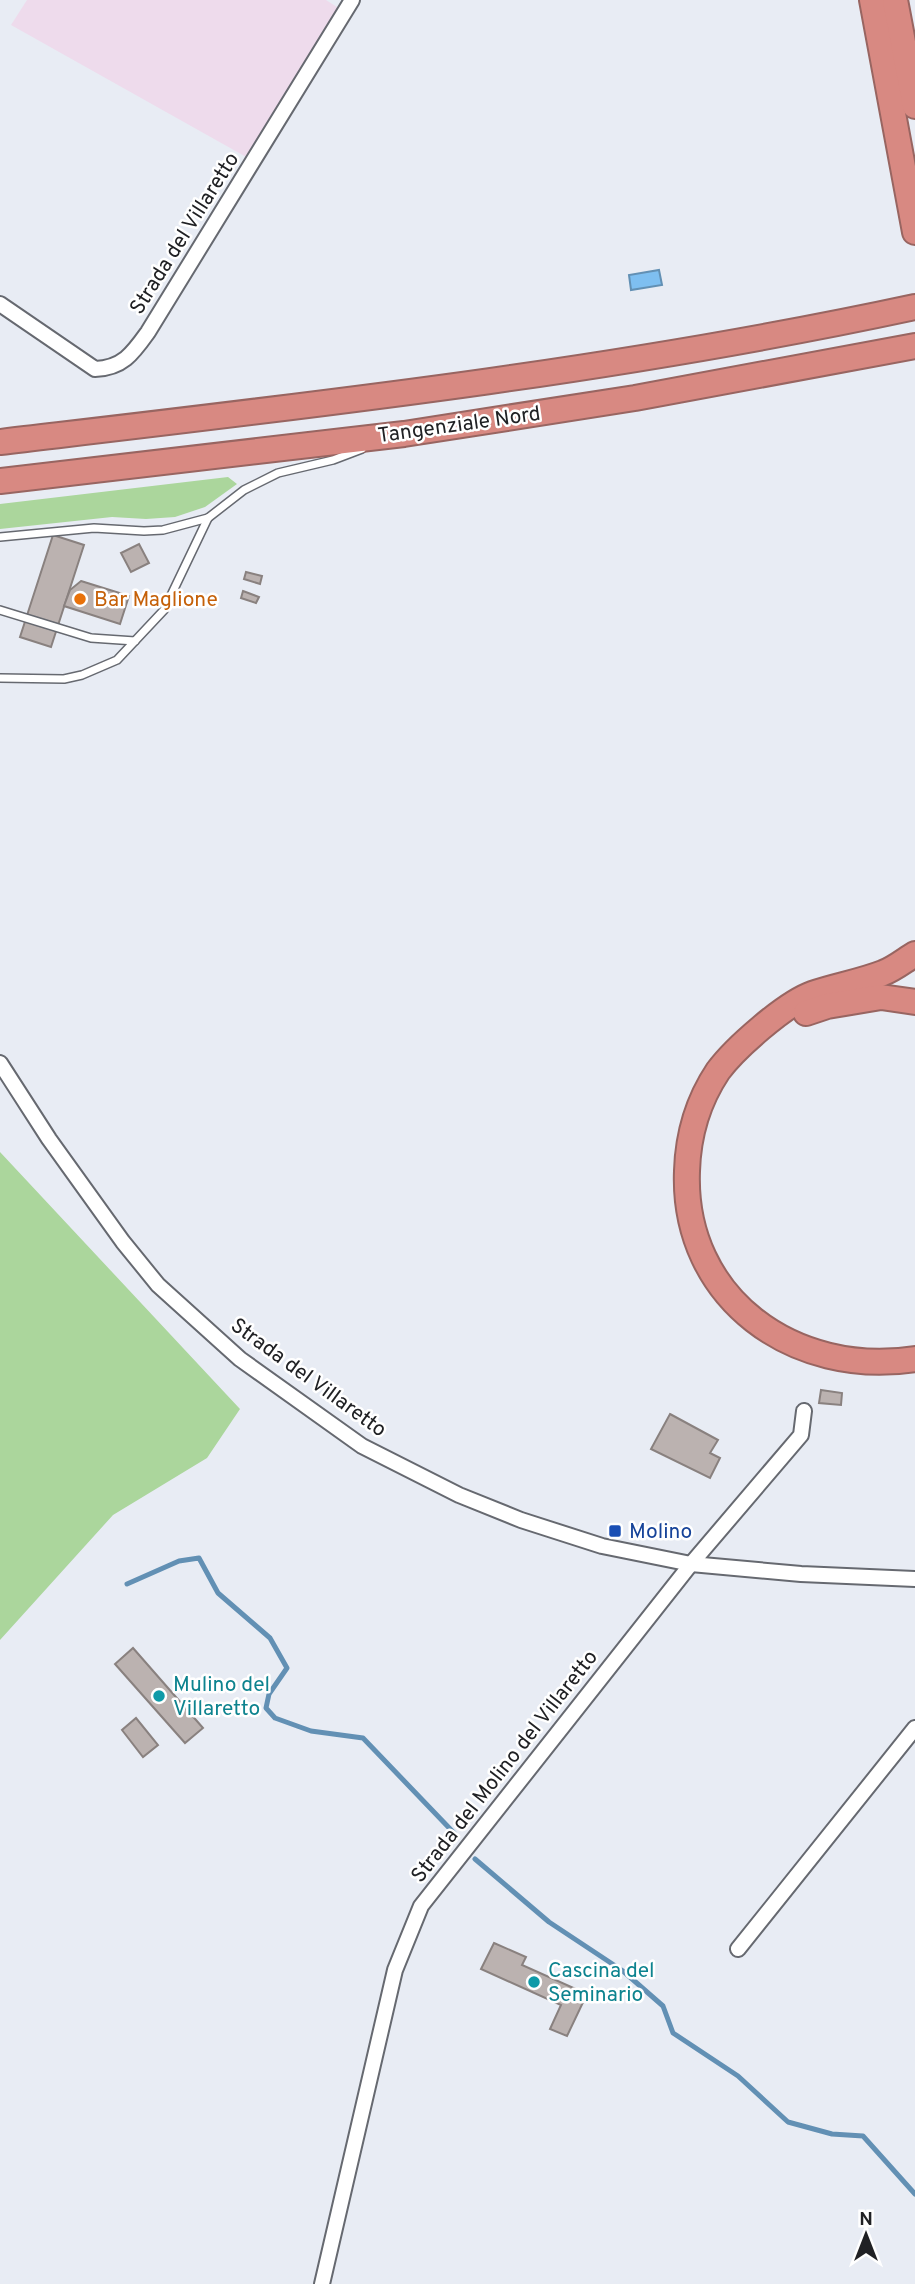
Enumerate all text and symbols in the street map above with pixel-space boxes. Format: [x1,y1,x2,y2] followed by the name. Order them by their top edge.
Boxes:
[124,148,246,320] street label: Strada del Villaretto
[376,401,542,450] street label: Tangenziale Nord
[94,587,218,614] place label: Bar Maglione
[72,591,88,607] marker: Bar Maglione
[225,1313,391,1444] street label: Strada del Villaretto
[629,1519,692,1546] place label: Molino
[607,1523,623,1539] marker: Molino
[406,1645,604,1889] street label: Strada del Molino del Villaretto
[173,1672,270,1723] place label: Mulino del Villaretto
[151,1688,167,1704] marker: Mulino del Villaretto
[548,1958,655,2009] place label: Cascina del Seminario
[526,1974,542,1990] marker: Cascina del Seminario
[831,2200,901,2270] north arrow
[859,2208,873,2232] text: N

